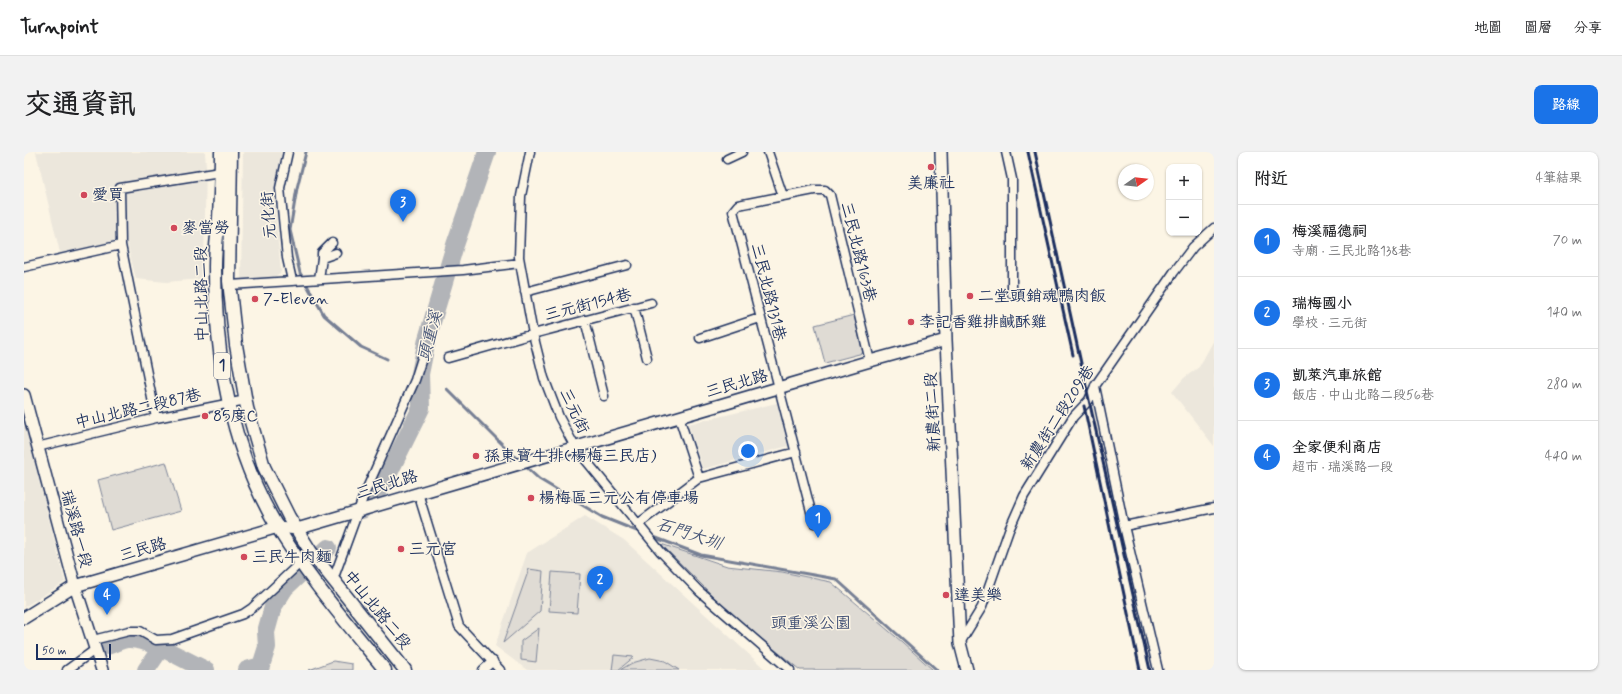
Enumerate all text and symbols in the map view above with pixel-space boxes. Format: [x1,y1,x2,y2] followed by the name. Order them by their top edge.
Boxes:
[20,15,99,40] text: Turnpoint
[1474,19,1502,37] text: 地圖
[1524,19,1552,37] text: 圖層
[1574,19,1602,37] text: 分享
[1534,85,1598,124] button: 路線
[24,87,136,124] text: 交通資訊
[926,162,936,172] marker: 美廉社
[1118,164,1154,200] north arrow
[1166,164,1202,236] map controls
[1166,164,1202,200] button: +
[1254,168,1288,190] text: 附近
[1535,170,1582,187] text: 4筆結果
[907,173,955,194] place label: 美廉社
[92,185,124,206] place label: 愛買
[390,189,416,222] pin: 3
[79,190,89,200] marker: 愛買
[257,190,281,240] street label: 元化街
[835,200,881,304] street label: 三民北路163巷
[1166,200,1202,236] button: −
[182,218,230,239] place label: 麥當勞
[1292,222,1367,242] text: 梅溪福德祠
[169,223,179,233] marker: 麥當勞
[1264,232,1270,249] text: 1
[1553,232,1582,249] text: 70 m
[746,241,790,343] street label: 三民北路131巷
[1292,243,1411,260] text: 寺廟 · 三民北路138巷
[191,246,213,342] street label: 中山北路二段
[542,284,634,326] street label: 三元街154巷
[978,286,1106,307] place label: 二堂頭銷魂鴨肉飯
[263,289,329,310] place label: 7-Eleven
[965,291,975,301] marker: 二堂頭銷魂鴨肉飯
[250,294,260,304] marker: 7-Eleven
[1292,294,1352,314] text: 瑞梅國小
[1264,304,1270,321] text: 2
[1547,304,1582,321] text: 140 m
[413,308,447,363] water label: 頭重溪
[919,312,1047,333] place label: 李記香雞排鹹酥雞
[1292,315,1367,332] text: 學校 · 三元街
[906,317,916,327] marker: 李記香雞排鹹酥雞
[214,353,230,379] road number: 1
[1016,361,1100,475] street label: 新農街二段209巷
[703,365,771,403] street label: 三民北路
[1292,366,1382,386] text: 凱萊汽車旅館
[920,371,946,453] street label: 新農街二段
[1264,376,1270,393] text: 3
[1547,376,1582,393] text: 280 m
[73,384,203,434] street label: 中山北路二段87巷
[554,385,594,437] street label: 三元街
[1292,387,1434,404] text: 飯店 · 中山北路二段56巷
[213,406,258,427] place label: 85度C
[200,411,210,421] marker: 85度C
[1292,438,1382,458] text: 全家便利商店
[738,441,758,461] your location
[484,446,657,467] place label: 孫東寶牛排(楊梅三民店)
[1263,448,1271,465] text: 4
[1545,448,1582,465] text: 440 m
[471,451,481,461] marker: 孫東寶牛排(楊梅三民店)
[1292,459,1393,476] text: 超市 · 瑞溪路一段
[353,466,421,504] street label: 三民北路
[56,488,96,570] street label: 瑞溪路一段
[539,488,699,509] place label: 楊梅區三元公有停車場
[526,493,536,503] marker: 楊梅區三元公有停車場
[805,505,831,538] pin: 1
[653,513,727,556] water label: 石門大圳
[117,533,169,567] street label: 三民路
[409,539,457,560] place label: 三元宮
[396,544,406,554] marker: 三元宮
[252,547,332,568] place label: 三民牛肉麵
[239,552,249,562] marker: 三民牛肉麵
[339,566,415,654] street label: 中山北路二段
[587,566,613,599] pin: 2
[94,582,120,615] pin: 4
[954,585,1002,606] place label: 達美樂
[941,590,951,600] marker: 達美樂
[771,613,851,634] park label: 頭重溪公園
[36,642,111,661] scale bar
[42,644,67,658] text: 50 m

